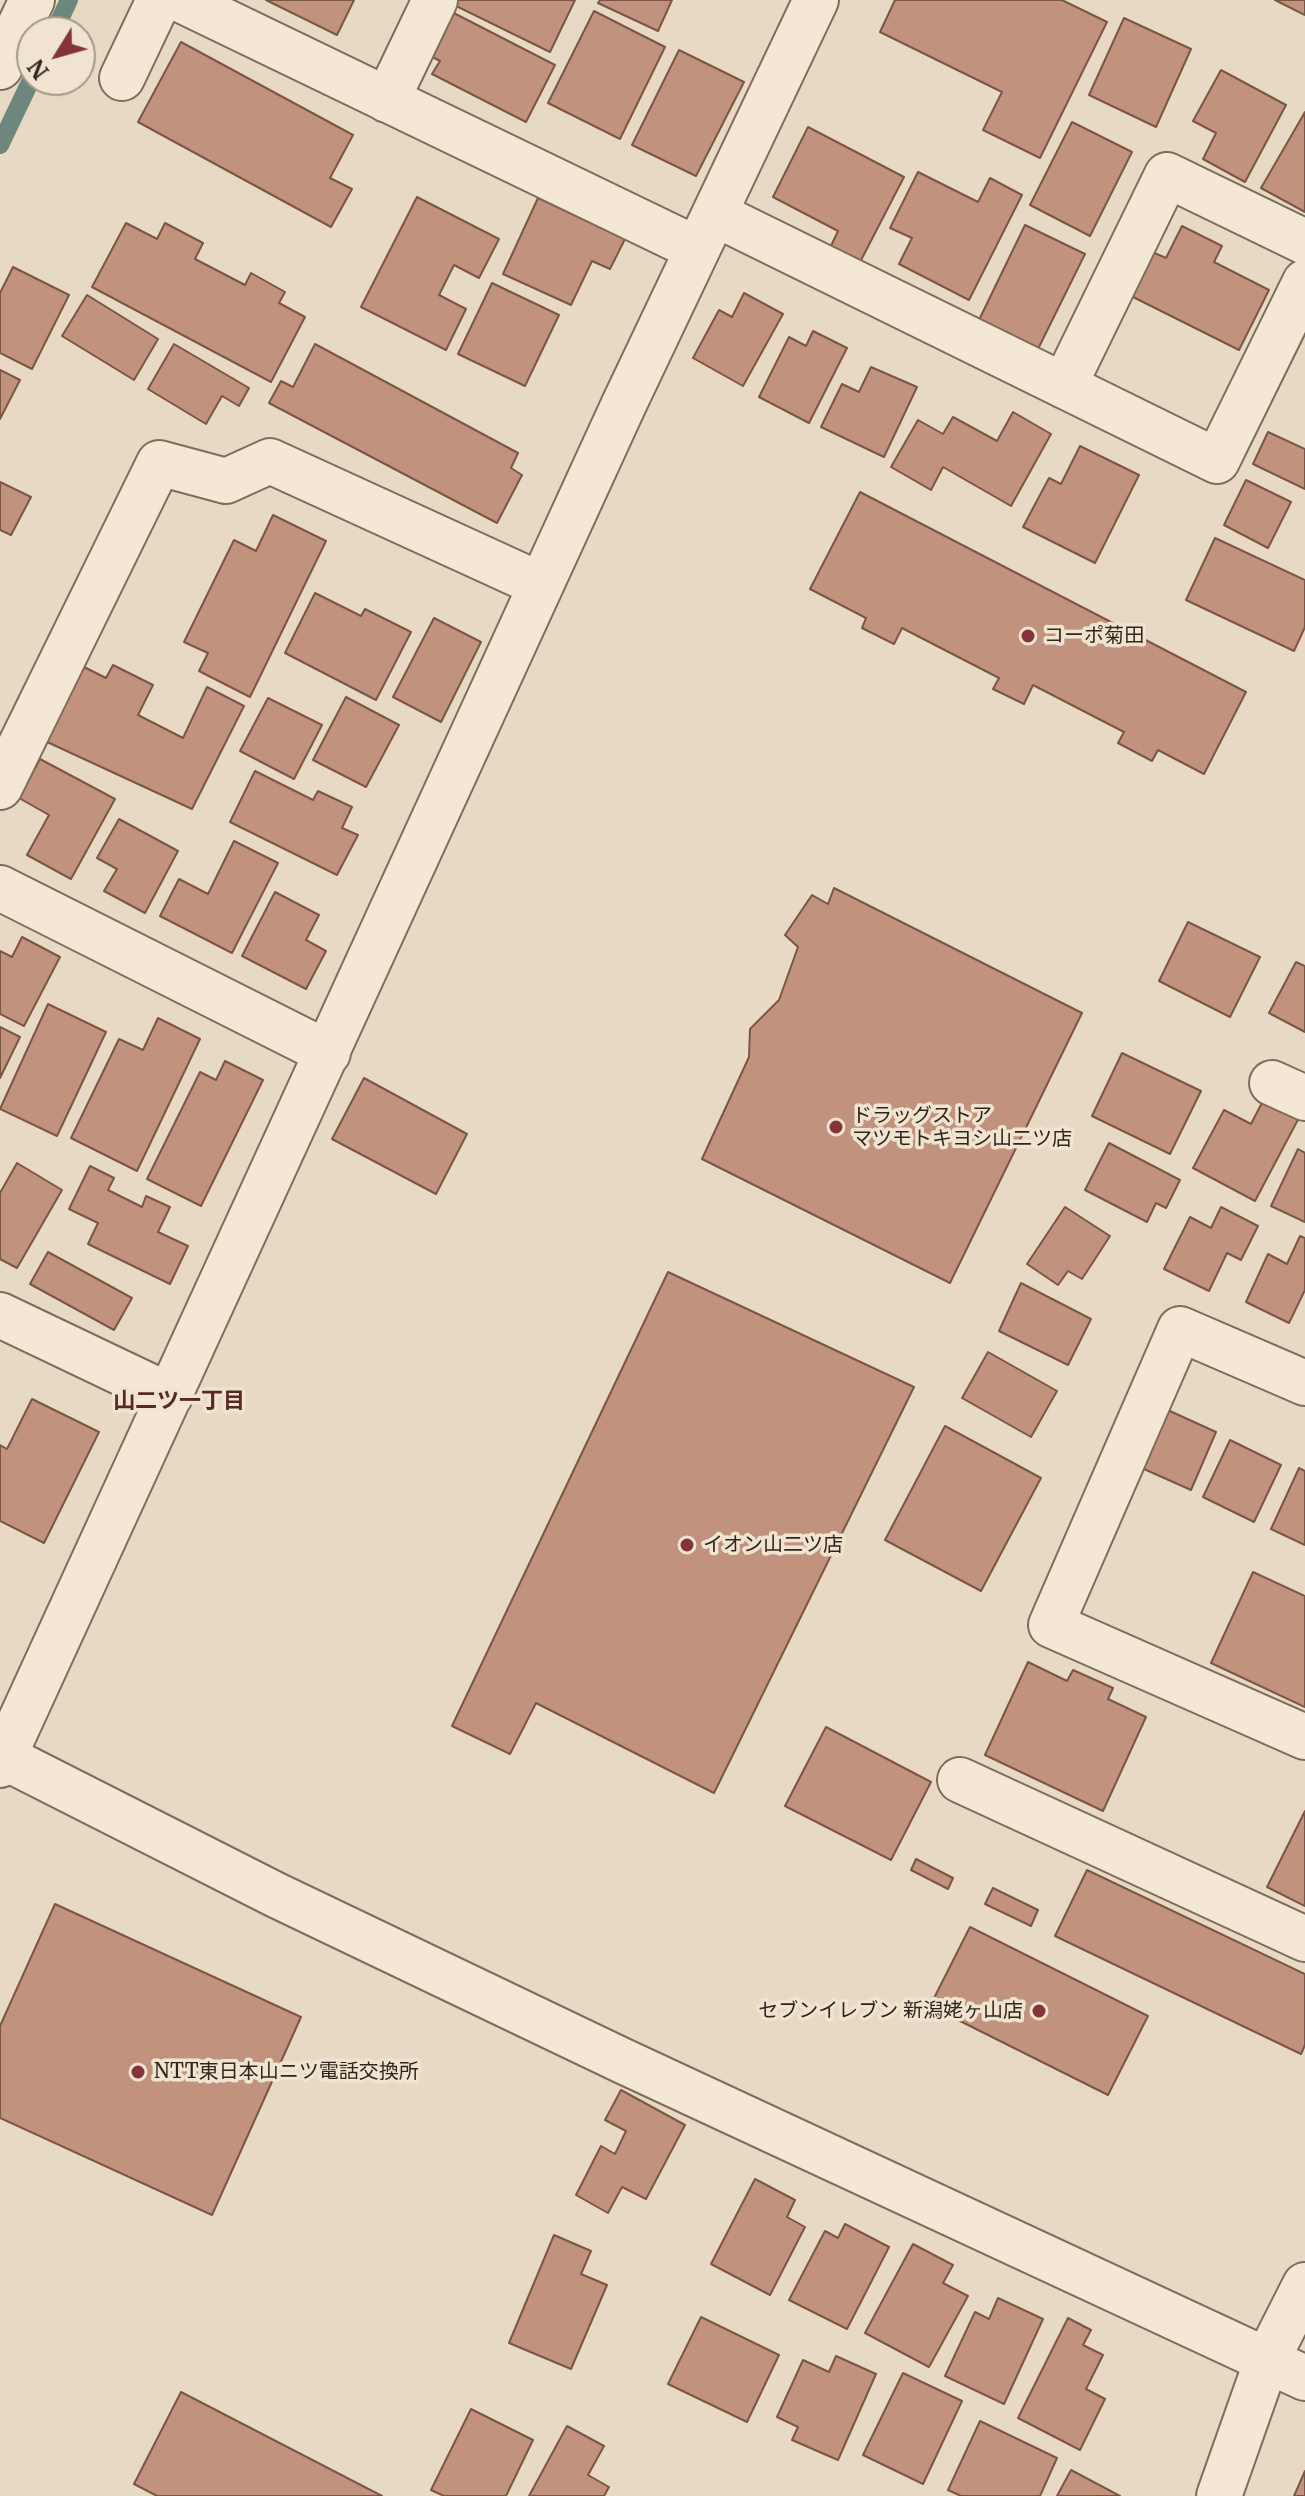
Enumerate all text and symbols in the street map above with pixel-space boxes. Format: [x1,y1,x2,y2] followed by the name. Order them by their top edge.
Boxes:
[16,16,96,96] north arrow
[22,54,55,85] text: N
[1044,624,1144,648] place label: コーポ菊田
[1019,627,1037,645] marker: コーポ菊田
[852,1104,1072,1151] place label: ドラッグストア マツモトキヨシ山二ツ店
[827,1118,845,1136] marker: ドラッグストア マツモトキヨシ山二ツ店
[113,1389,245,1415] district label: 山二ツ一丁目
[703,1533,843,1557] place label: イオン山二ツ店
[678,1536,696,1554] marker: イオン山二ツ店
[758,1999,1023,2023] place label: セブンイレブン 新潟姥ヶ山店
[1030,2002,1048,2020] marker: セブンイレブン 新潟姥ヶ山店
[154,2060,419,2084] place label: NTT東日本山ニツ電話交換所
[129,2063,147,2081] marker: NTT東日本山ニツ電話交換所

